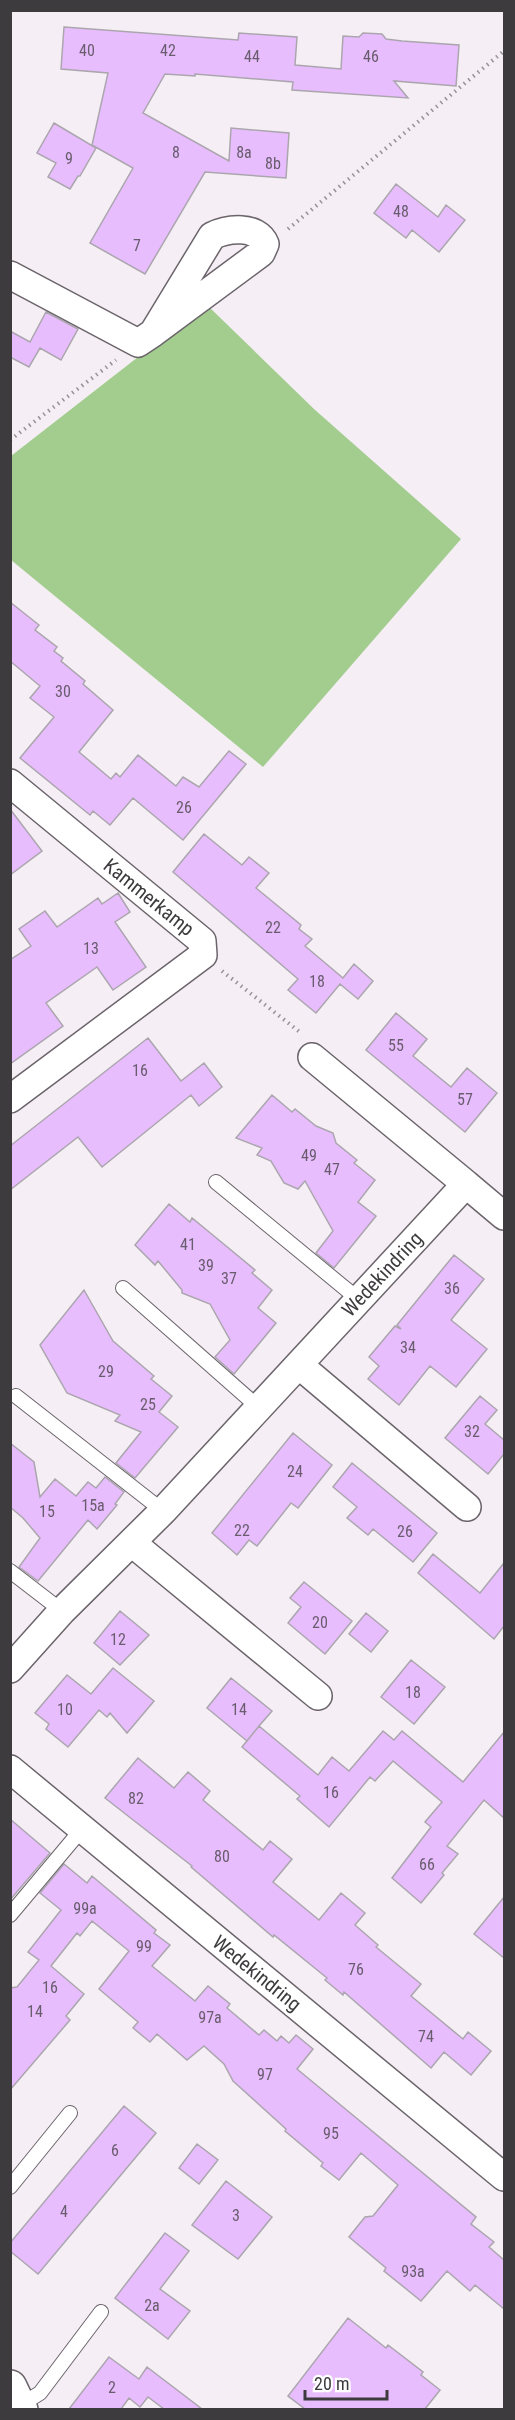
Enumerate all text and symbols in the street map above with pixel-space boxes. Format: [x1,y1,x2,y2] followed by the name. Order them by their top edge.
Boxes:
[79,41,95,60] house number: 40
[160,41,176,60] house number: 42
[244,47,260,66] house number: 44
[363,47,379,66] house number: 46
[172,143,180,162] house number: 8
[236,143,252,162] house number: 8a
[65,149,73,168] house number: 9
[265,154,281,173] house number: 8b
[393,202,409,221] house number: 48
[133,236,141,255] house number: 7
[55,682,71,701] house number: 30
[176,798,192,817] house number: 26
[99,853,199,941] street label: Kammerkamp
[265,918,281,937] house number: 22
[83,939,99,958] house number: 13
[309,972,325,991] house number: 18
[388,1036,404,1055] house number: 55
[132,1061,148,1080] house number: 16
[457,1090,473,1109] house number: 57
[301,1146,317,1165] house number: 49
[324,1160,340,1179] house number: 47
[337,1227,427,1321] street label: Wedekindring
[180,1235,196,1254] house number: 41
[198,1256,214,1275] house number: 39
[221,1269,237,1288] house number: 37
[444,1279,460,1298] house number: 36
[400,1338,416,1357] house number: 34
[98,1362,114,1381] house number: 29
[140,1395,156,1414] house number: 25
[464,1422,480,1441] house number: 32
[287,1462,303,1481] house number: 24
[81,1496,105,1515] house number: 15a
[39,1502,55,1521] house number: 15
[234,1521,250,1540] house number: 22
[397,1522,413,1541] house number: 26
[312,1613,328,1632] house number: 20
[110,1630,126,1649] house number: 12
[405,1683,421,1702] house number: 18
[57,1700,73,1719] house number: 10
[231,1700,247,1719] house number: 14
[323,1783,339,1802] house number: 16
[128,1789,144,1808] house number: 82
[214,1847,230,1866] house number: 80
[419,1855,435,1874] house number: 66
[73,1899,97,1918] house number: 99a
[208,1930,306,2016] street label: Wedekindring
[136,1937,152,1956] house number: 99
[348,1960,364,1979] house number: 76
[42,1978,58,1997] house number: 16
[27,2002,43,2021] house number: 14
[198,2008,222,2027] house number: 97a
[418,2027,434,2046] house number: 74
[257,2065,273,2084] house number: 97
[323,2124,339,2143] house number: 95
[111,2141,119,2160] house number: 6
[60,2202,68,2221] house number: 4
[232,2206,240,2225] house number: 3
[401,2262,425,2281] house number: 93a
[144,2296,160,2315] house number: 2a
[305,2363,388,2401] scale bar
[314,2373,349,2394] text: 20 m
[108,2378,116,2397] house number: 2

